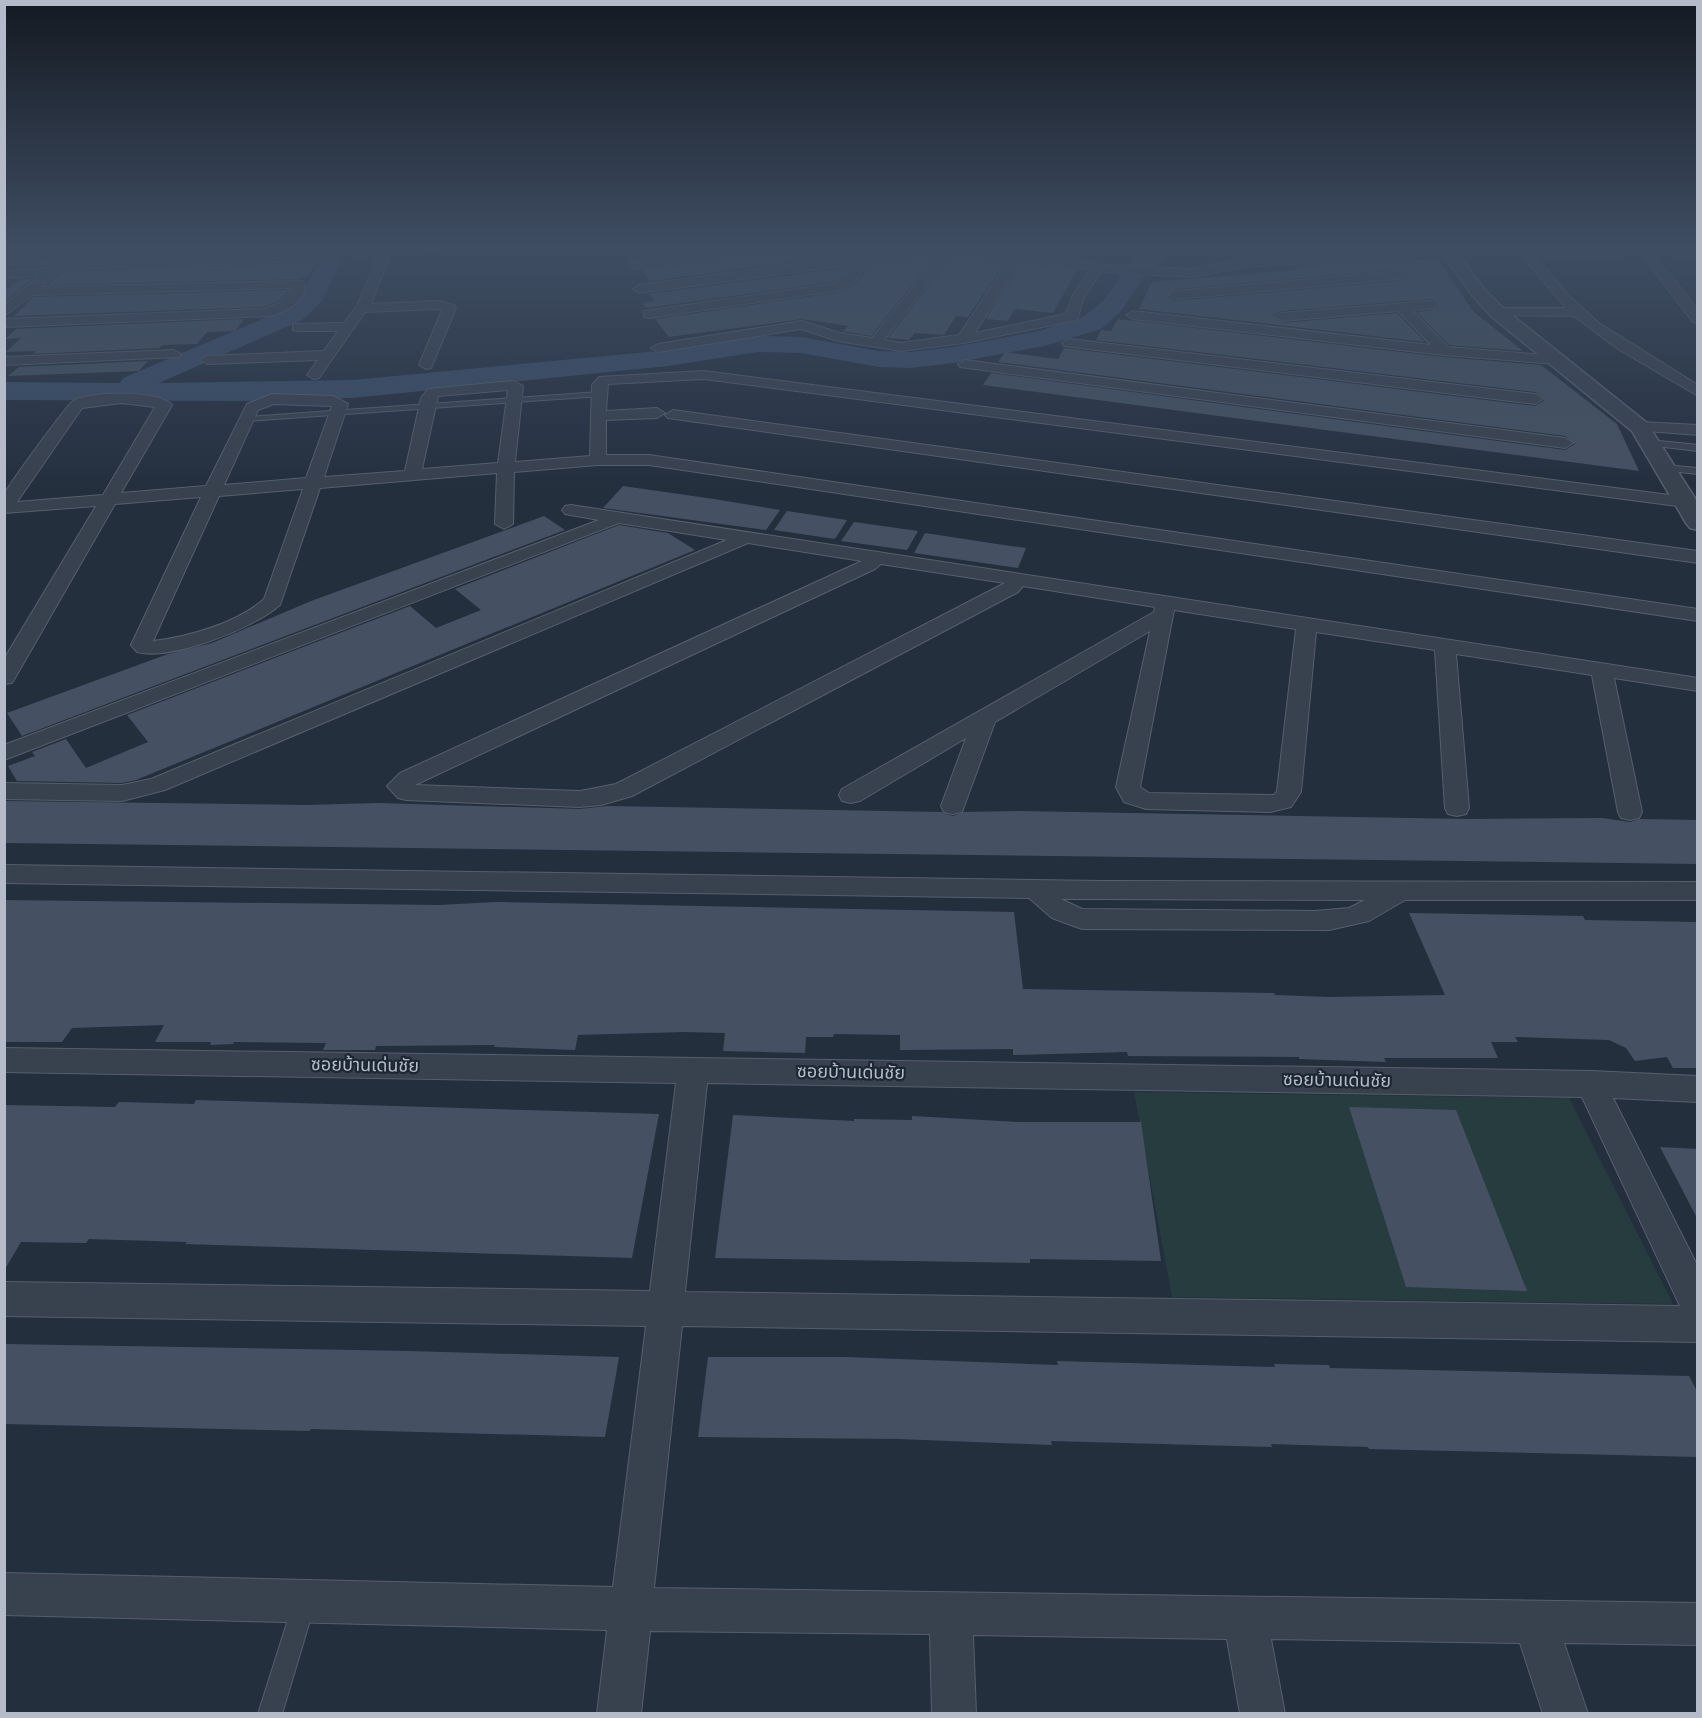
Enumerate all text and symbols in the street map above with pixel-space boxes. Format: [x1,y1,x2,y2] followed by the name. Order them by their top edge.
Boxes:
[311,1053,419,1076] street label: ซอยบ้านเด่นชัย
[797,1060,905,1083] street label: ซอยบ้านเด่นชัย
[1283,1068,1391,1091] street label: ซอยบ้านเด่นชัย

